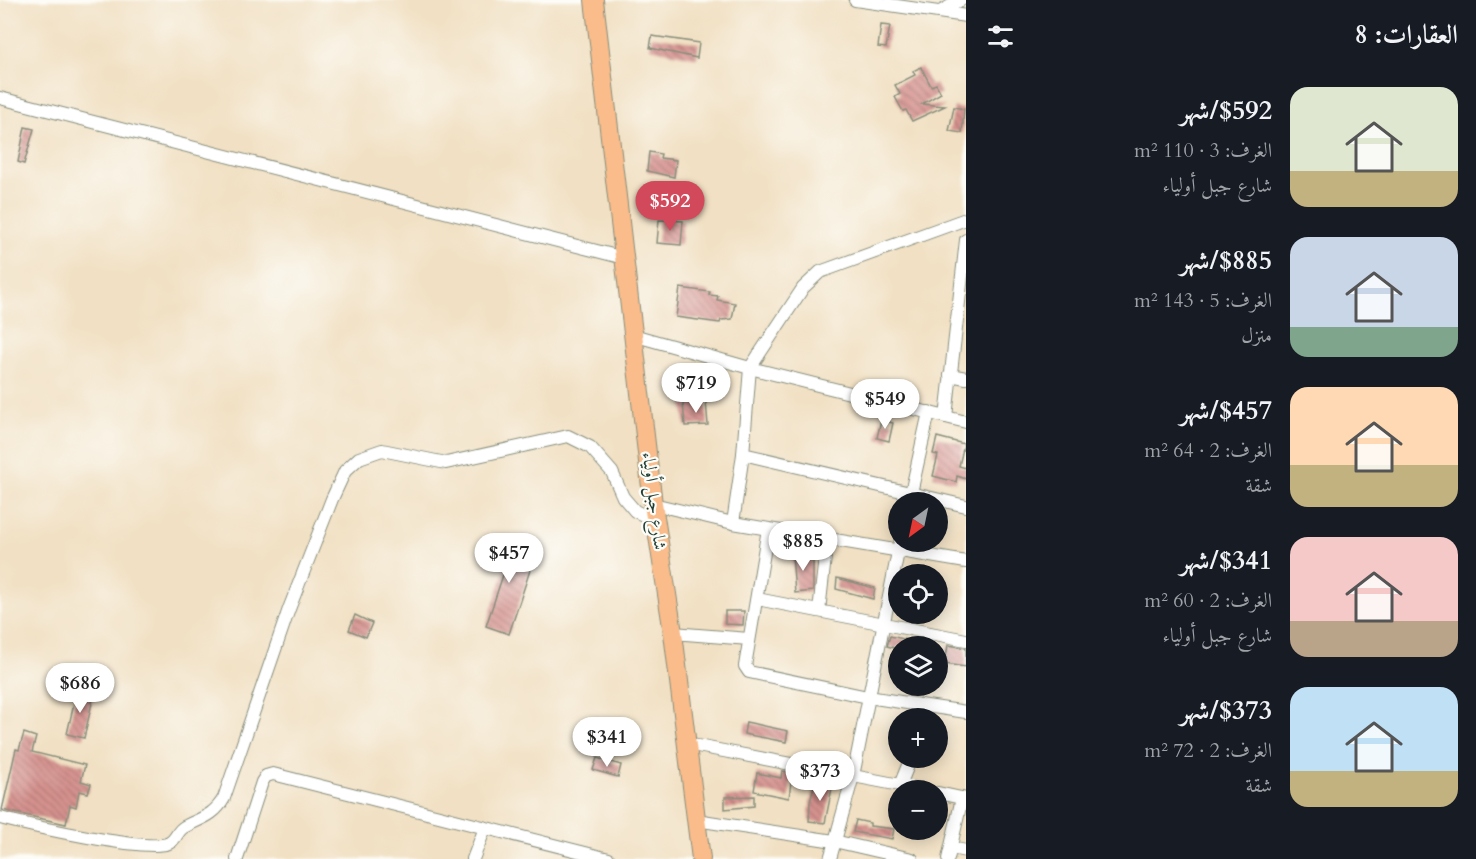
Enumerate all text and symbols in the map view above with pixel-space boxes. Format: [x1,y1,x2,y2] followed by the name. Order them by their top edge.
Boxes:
[1355,17,1458,52] text: العقارات: 8
[984,20,1017,53] icon: filters
[1180,93,1272,128] text: $592/شهر
[1338,111,1410,183] icon: home
[1134,137,1272,164] text: الغرف: 3 · 110 m²
[1162,172,1272,199] text: شارع جبل أولياء
[634,181,706,232] pin: $592
[650,187,690,214] text: $592
[1180,243,1272,278] text: $885/شهر
[1338,261,1410,333] icon: home
[1134,287,1272,314] text: الغرف: 5 · 143 m²
[1241,322,1272,349] text: منزل
[660,363,732,414] pin: $719
[676,369,716,396] text: $719
[849,379,921,430] pin: $549
[865,385,905,412] text: $549
[1180,393,1272,428] text: $457/شهر
[1338,411,1410,483] icon: home
[1144,437,1272,464] text: الغرف: 2 · 64 m²
[634,450,673,552] street label: شارع جبل أولياء
[1246,472,1272,499] text: شقة
[888,492,948,552] north arrow
[888,492,948,840] map controls
[767,521,839,572] pin: $885
[783,527,823,554] text: $885
[473,533,545,584] pin: $457
[489,539,529,566] text: $457
[1180,543,1272,578] text: $341/شهر
[1338,561,1410,633] icon: home
[888,564,948,624] button: locate
[1144,587,1272,614] text: الغرف: 2 · 60 m²
[1162,622,1272,649] text: شارع جبل أولياء
[888,636,948,696] button: layers
[44,663,116,714] pin: $686
[60,669,100,696] text: $686
[1180,693,1272,728] text: $373/شهر
[888,708,948,768] button: +
[1338,711,1410,783] icon: home
[571,717,643,768] pin: $341
[587,723,627,750] text: $341
[1144,737,1272,764] text: الغرف: 2 · 72 m²
[784,751,856,802] pin: $373
[800,757,840,784] text: $373
[1246,772,1272,799] text: شقة
[888,780,948,840] button: −

